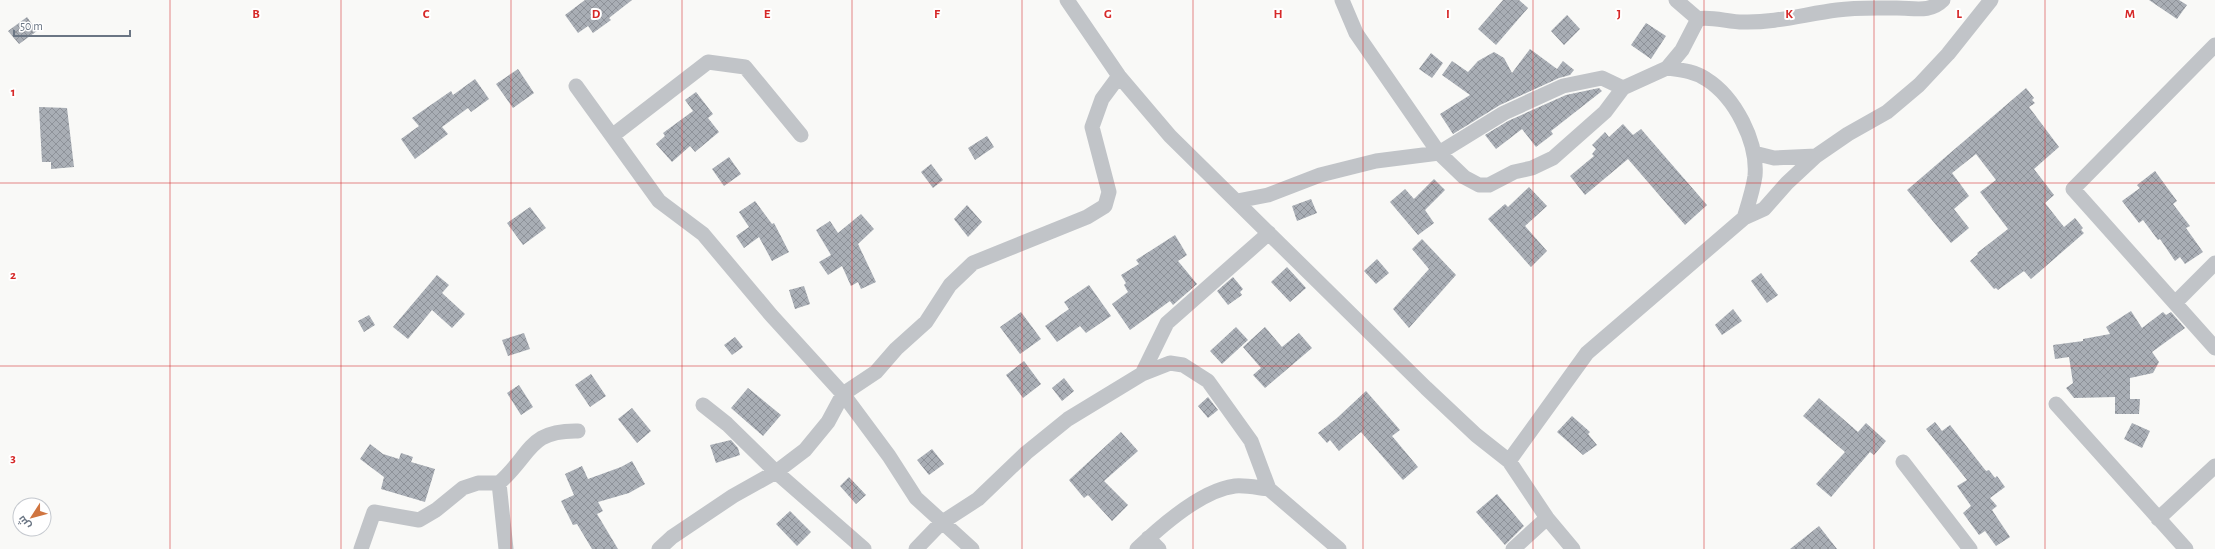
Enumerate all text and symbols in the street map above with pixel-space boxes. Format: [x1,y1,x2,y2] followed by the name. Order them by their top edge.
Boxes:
[252,8,260,21] text: B
[423,8,430,21] text: C
[592,8,601,21] text: D
[764,8,771,21] text: E
[934,8,941,21] text: F
[1104,8,1112,21] text: G
[1273,8,1283,21] text: H
[1446,8,1450,21] text: I
[1617,8,1621,21] text: J
[1785,8,1793,21] text: K
[1956,8,1962,21] text: L
[2125,8,2135,21] text: M
[14,12,130,38] scale bar
[20,20,43,32] text: 50 m
[11,86,15,99] text: 1
[10,269,16,282] text: 2
[10,452,16,465] text: 3
[12,497,52,537] north arrow
[16,513,34,532] text: ش

